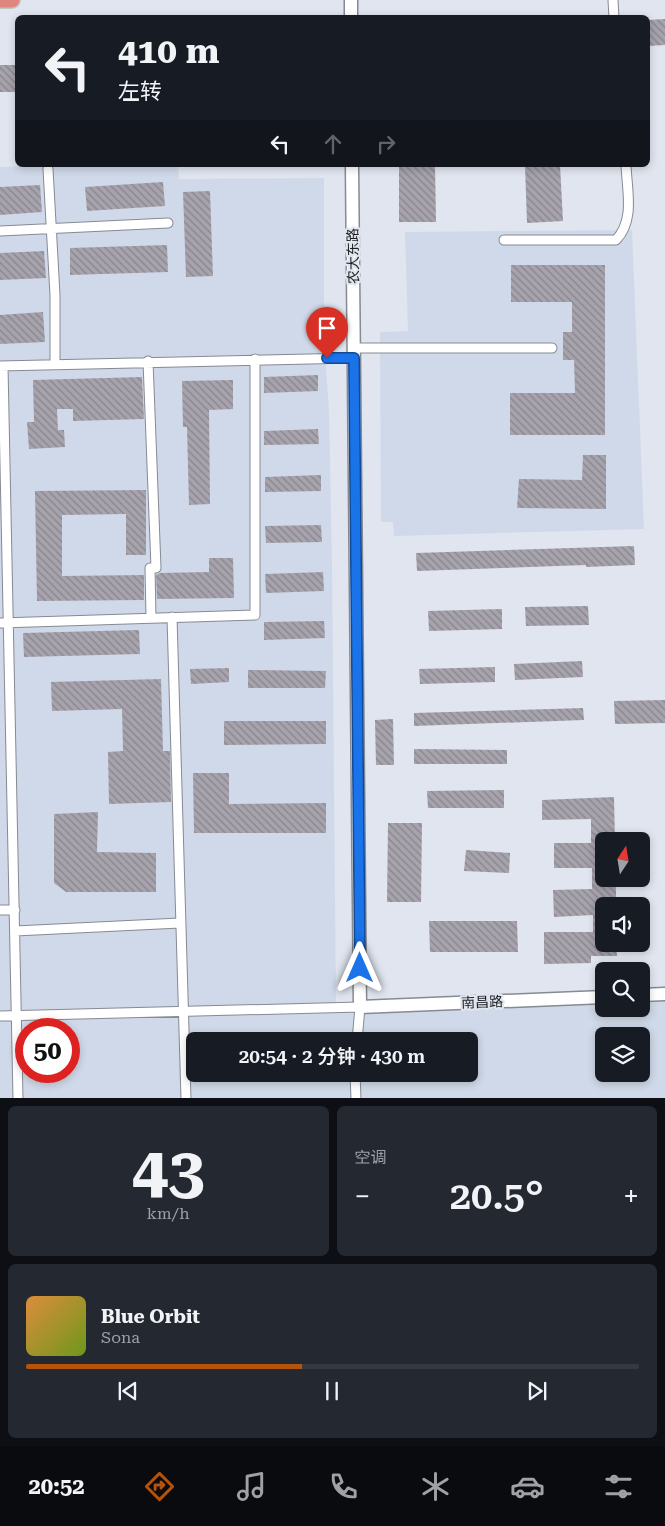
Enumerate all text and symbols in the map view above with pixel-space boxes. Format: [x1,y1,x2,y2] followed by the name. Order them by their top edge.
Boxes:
[118,31,219,72] text: 410 m
[35,35,100,100] icon: left
[118,79,162,104] text: 左转
[266,130,294,158] icon: left
[319,130,347,158] icon: ahead
[372,130,400,158] icon: right
[345,228,361,284] street label: 农大东路
[306,307,348,358] pin
[313,314,341,342] icon: arrive
[595,832,650,888] north arrow
[595,832,650,1082] map controls
[595,897,650,952] button: sound
[333,941,385,993] position arrow
[595,962,650,1017] button: search
[461,993,503,1011] street label: 南昌路
[15,1018,80,1083] speed limit sign: 50
[595,1027,650,1082] button: layers
[239,1045,425,1068] text: 20:54 · 2 分钟 · 430 m
[132,1133,205,1209] text: 43
[355,1148,387,1167] text: 空调
[450,1174,544,1218] text: 20.5°
[355,1180,370,1213] text: −
[623,1180,639,1213] text: +
[147,1204,190,1223] text: km/h
[101,1305,200,1328] text: Blue Orbit
[101,1328,140,1347] text: Sona
[114,1377,142,1405] icon: previous
[318,1377,346,1405] icon: pause
[523,1377,551,1405] icon: next
[142,1469,177,1504] icon: directions
[234,1469,269,1504] icon: music
[326,1469,361,1504] icon: phone
[418,1469,453,1504] icon: climate
[510,1469,545,1504] icon: car
[601,1469,636,1504] icon: filters
[28,1474,85,1499] text: 20:52

